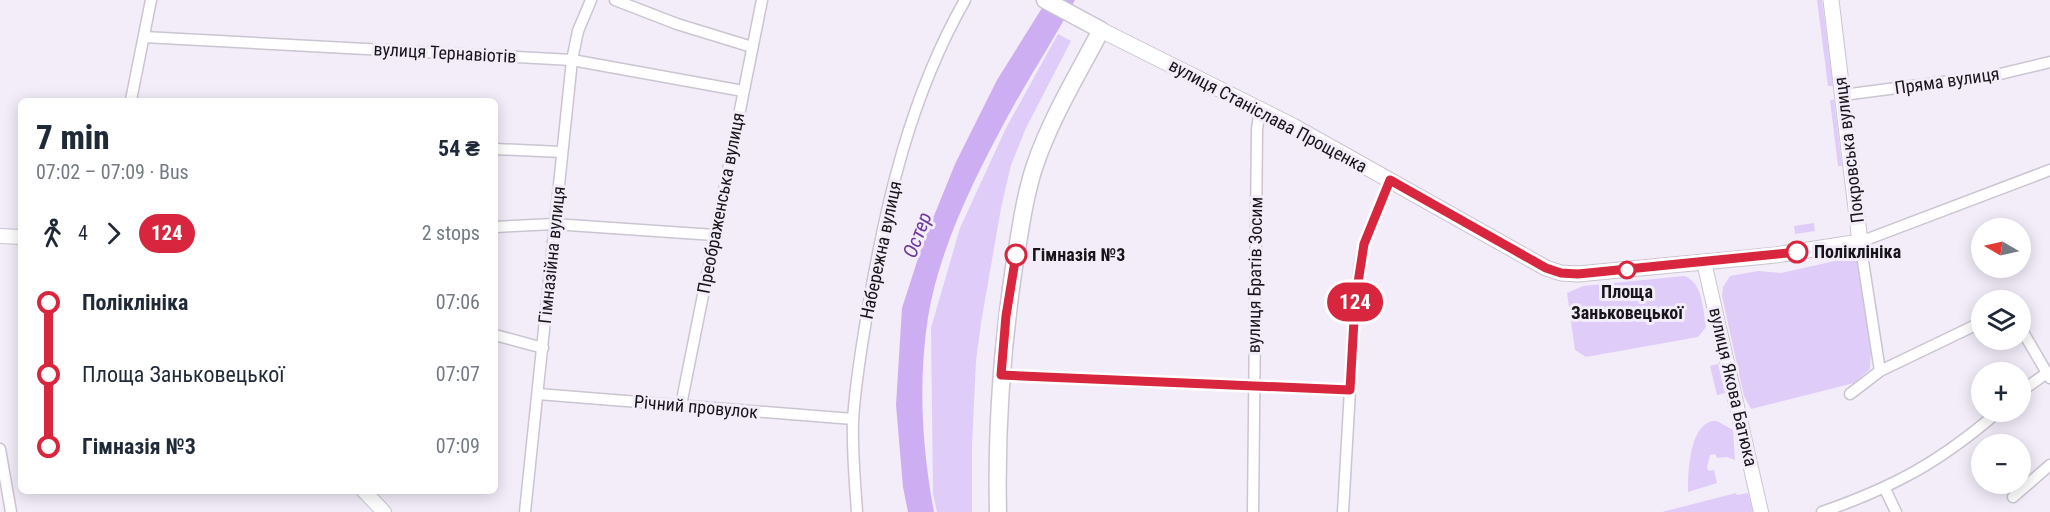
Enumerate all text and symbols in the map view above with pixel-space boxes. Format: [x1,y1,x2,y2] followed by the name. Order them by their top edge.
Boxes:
[373,38,517,67] street label: вулиця Тернавіотів
[1166,54,1371,177] street label: вулиця Станіслава Прощенка
[1893,63,2001,98] street label: Пряма вулиця
[1829,76,1868,224] street label: Покровська вулиця
[693,111,748,295] street label: Преображенська вулиця
[36,118,110,157] text: 7 min
[438,136,480,161] text: 54 ₴
[36,160,189,184] text: 07:02 – 07:09 · Bus
[856,179,905,321] street label: Набережна вулиця
[534,185,569,325] street label: Гімназійна вулиця
[1243,197,1266,353] street label: вулиця Братів Зосим
[897,209,937,261] water label: Остер
[36,217,69,250] icon: walk
[97,217,130,250] icon: forward
[1971,218,2031,278] north arrow
[1971,218,2031,494] map controls
[78,221,88,245] text: 4
[151,221,183,245] text: 124
[422,221,480,245] text: 2 stops
[1786,241,1808,263] marker: Поліклініка
[1814,241,1901,262] place label: Поліклініка
[1005,244,1027,266] marker: Гімназія №3
[1032,244,1125,265] place label: Гімназія №3
[1618,261,1636,279] marker: Площа Заньковецької
[1571,281,1684,323] place label: Площа Заньковецької
[1320,282,1390,322] line badge: 124
[82,290,188,315] text: Поліклініка
[436,290,480,314] text: 07:06
[1339,290,1371,314] text: 124
[1971,290,2031,350] button: layers
[1705,305,1762,468] street label: вулиця Якова Батюка
[82,362,284,387] text: Площа Заньковецької
[436,362,480,386] text: 07:07
[1971,362,2031,422] button: +
[633,391,759,422] street label: Річний провулок
[82,434,196,459] text: Гімназія №3
[436,434,480,458] text: 07:09
[1971,434,2031,494] button: −

